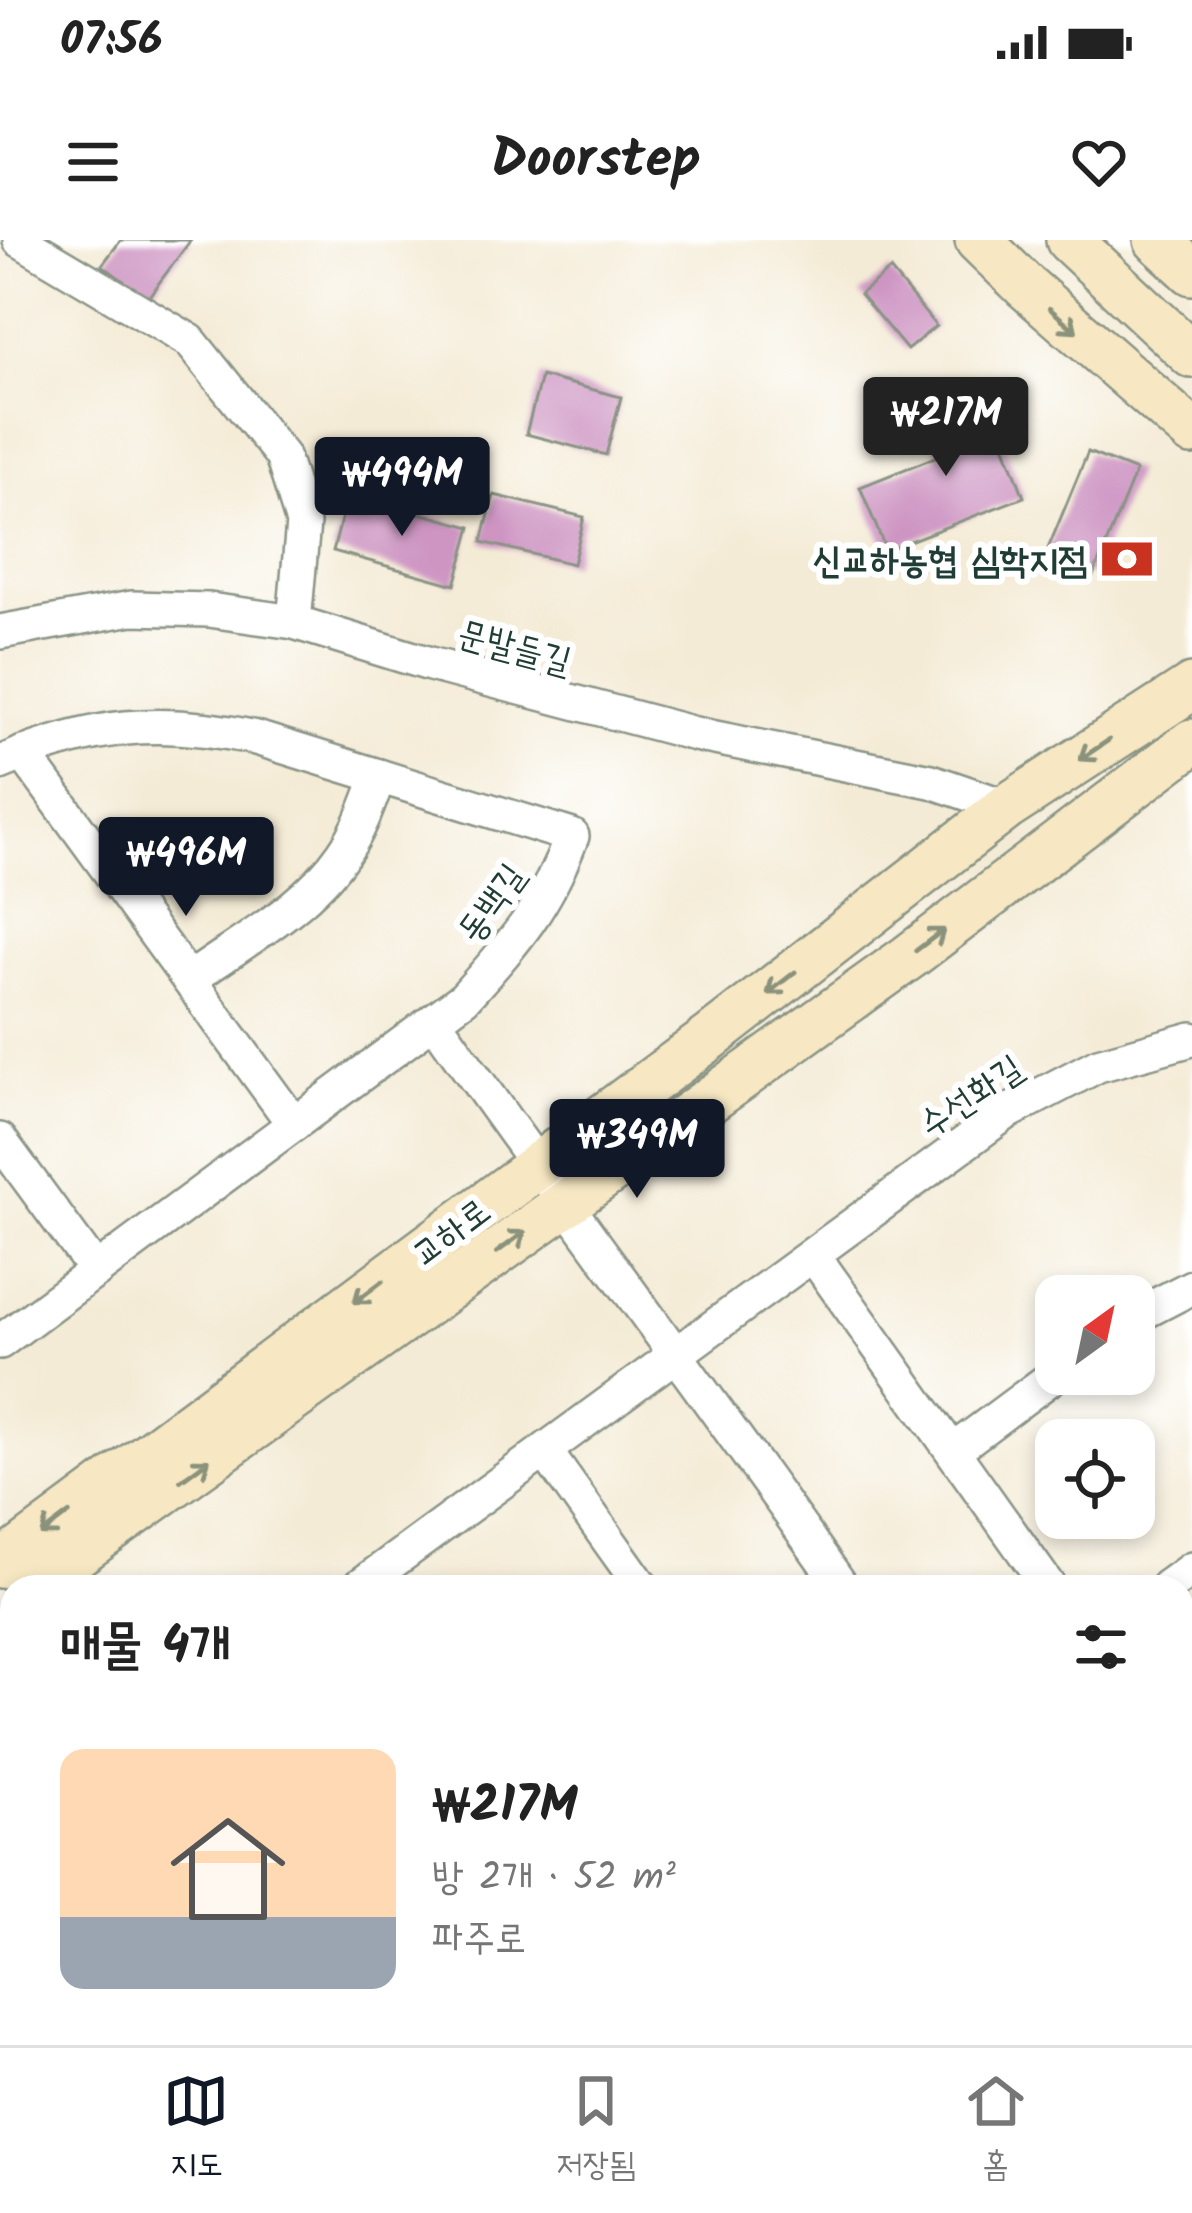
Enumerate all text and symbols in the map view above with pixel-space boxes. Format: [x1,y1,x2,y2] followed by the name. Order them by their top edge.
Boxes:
[60,6,163,78] text: 07:56
[491,119,701,205] text: Doorstep
[60,129,126,195] icon: menu
[1066,129,1132,195] icon: heart
[1048,306,1078,333] one-way arrow
[862,377,1030,479] pin: ₩217M
[890,385,1002,447] text: ₩217M
[318,437,486,539] pin: ₩494M
[342,445,462,507] text: ₩494M
[1098,530,1156,588] bank icon: 신교하농협 심학지점
[812,534,1087,591] place label: 신교하농협 심학지점
[451,607,577,692] street label: 문발들길
[1077,737,1111,762] one-way arrow
[102,817,270,919] pin: ₩496M
[126,825,246,887] text: ₩496M
[444,852,541,956] street label: 동백길
[913,928,946,954] one-way arrow
[766,969,798,996] one-way arrow
[908,1042,1036,1154] street label: 수선화길
[553,1099,721,1201] pin: ₩349M
[577,1107,697,1169] text: ₩349M
[400,1185,504,1283] street label: 교하로
[494,1230,527,1255] one-way arrow
[1035,1275,1155,1395] north arrow
[1035,1275,1155,1539] map controls
[352,1278,385,1304] one-way arrow
[1035,1419,1155,1539] button: locate
[178,1457,211,1483] one-way arrow
[39,1511,71,1537] one-way arrow
[60,1607,231,1688] text: 매물 4개
[1068,1614,1134,1680] icon: filters
[432,1767,578,1848] text: ₩217M
[156,1797,300,1941] icon: home
[432,1848,676,1910] text: 방 2개 · 52 m²
[432,1910,526,1972] text: 파주로
[163,2068,229,2193] tab: 지도
[556,2068,636,2193] tab: 저장됨
[963,2068,1029,2193] tab: 홈

